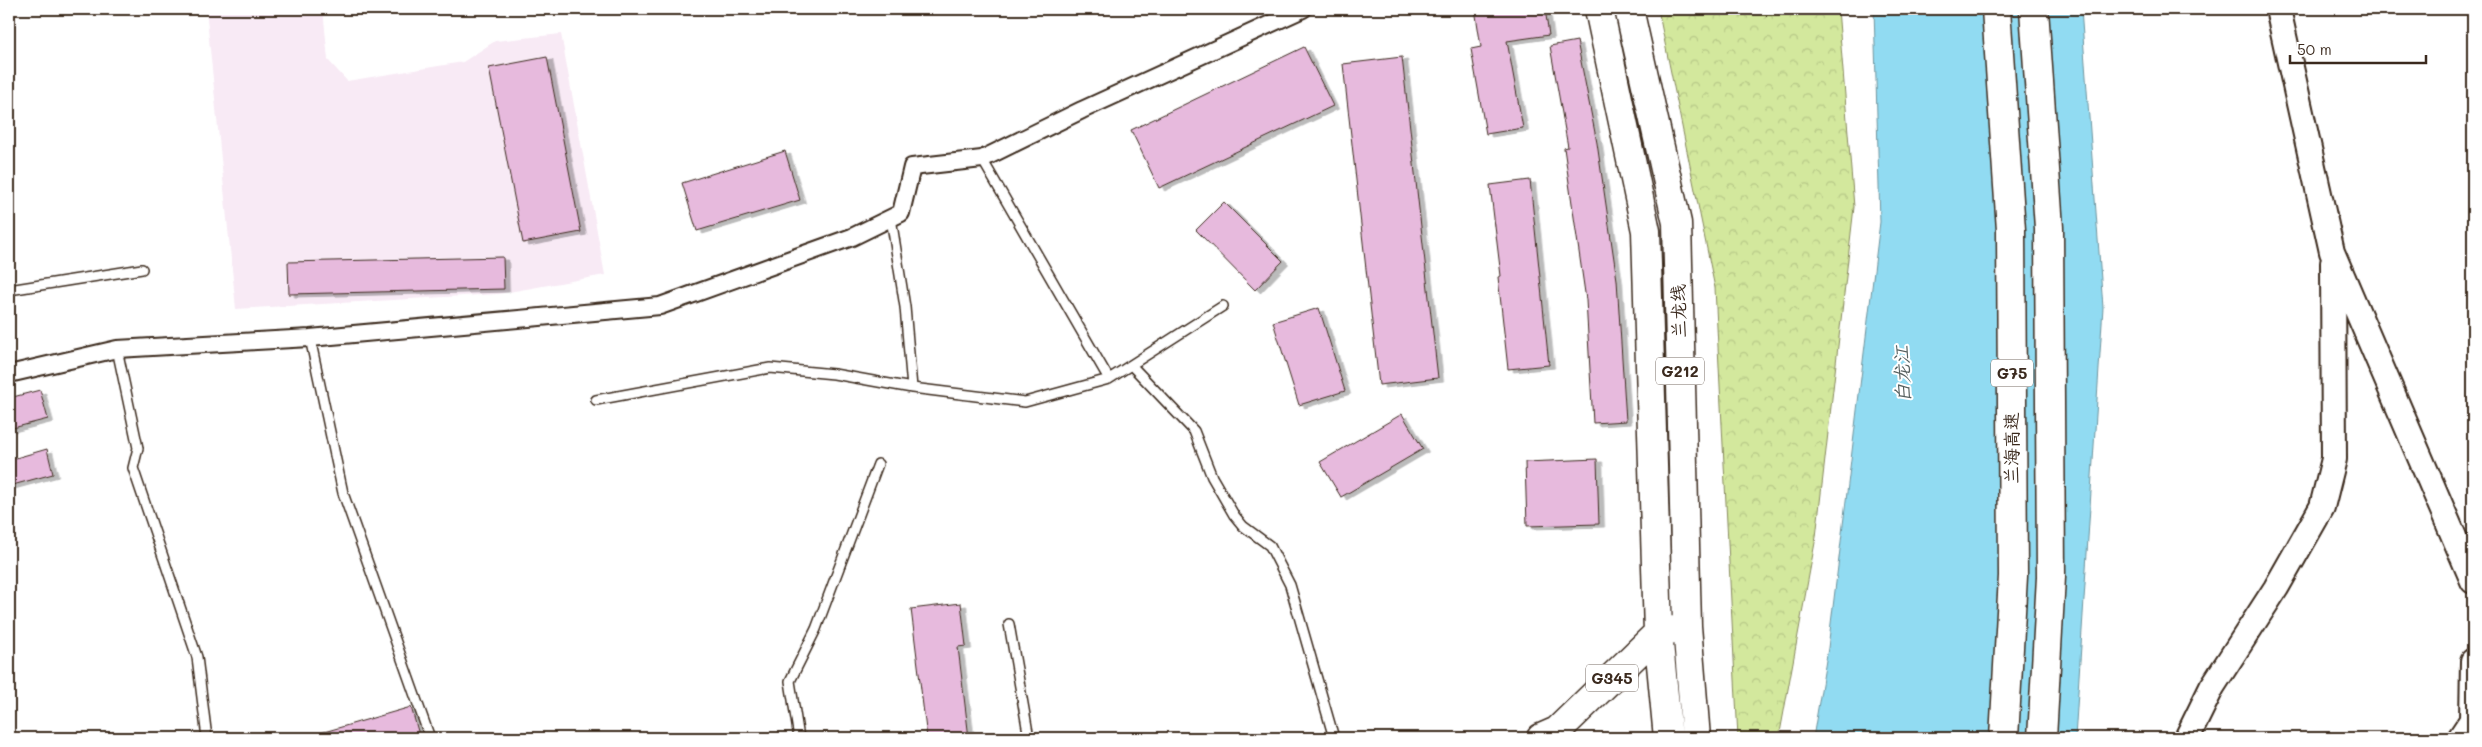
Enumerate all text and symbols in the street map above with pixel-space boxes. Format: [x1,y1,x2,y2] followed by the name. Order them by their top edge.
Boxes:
[2290,32,2426,64] scale bar
[2297,39,2332,59] text: 50 m
[1666,284,1690,338] street label: 兰龙线
[1888,344,1915,403] water label: 白龙江
[1656,358,1704,384] road number: G212
[1991,359,2033,386] road number: G75
[1999,412,2023,484] street label: 兰海高速
[1586,664,1638,691] road number: G345

